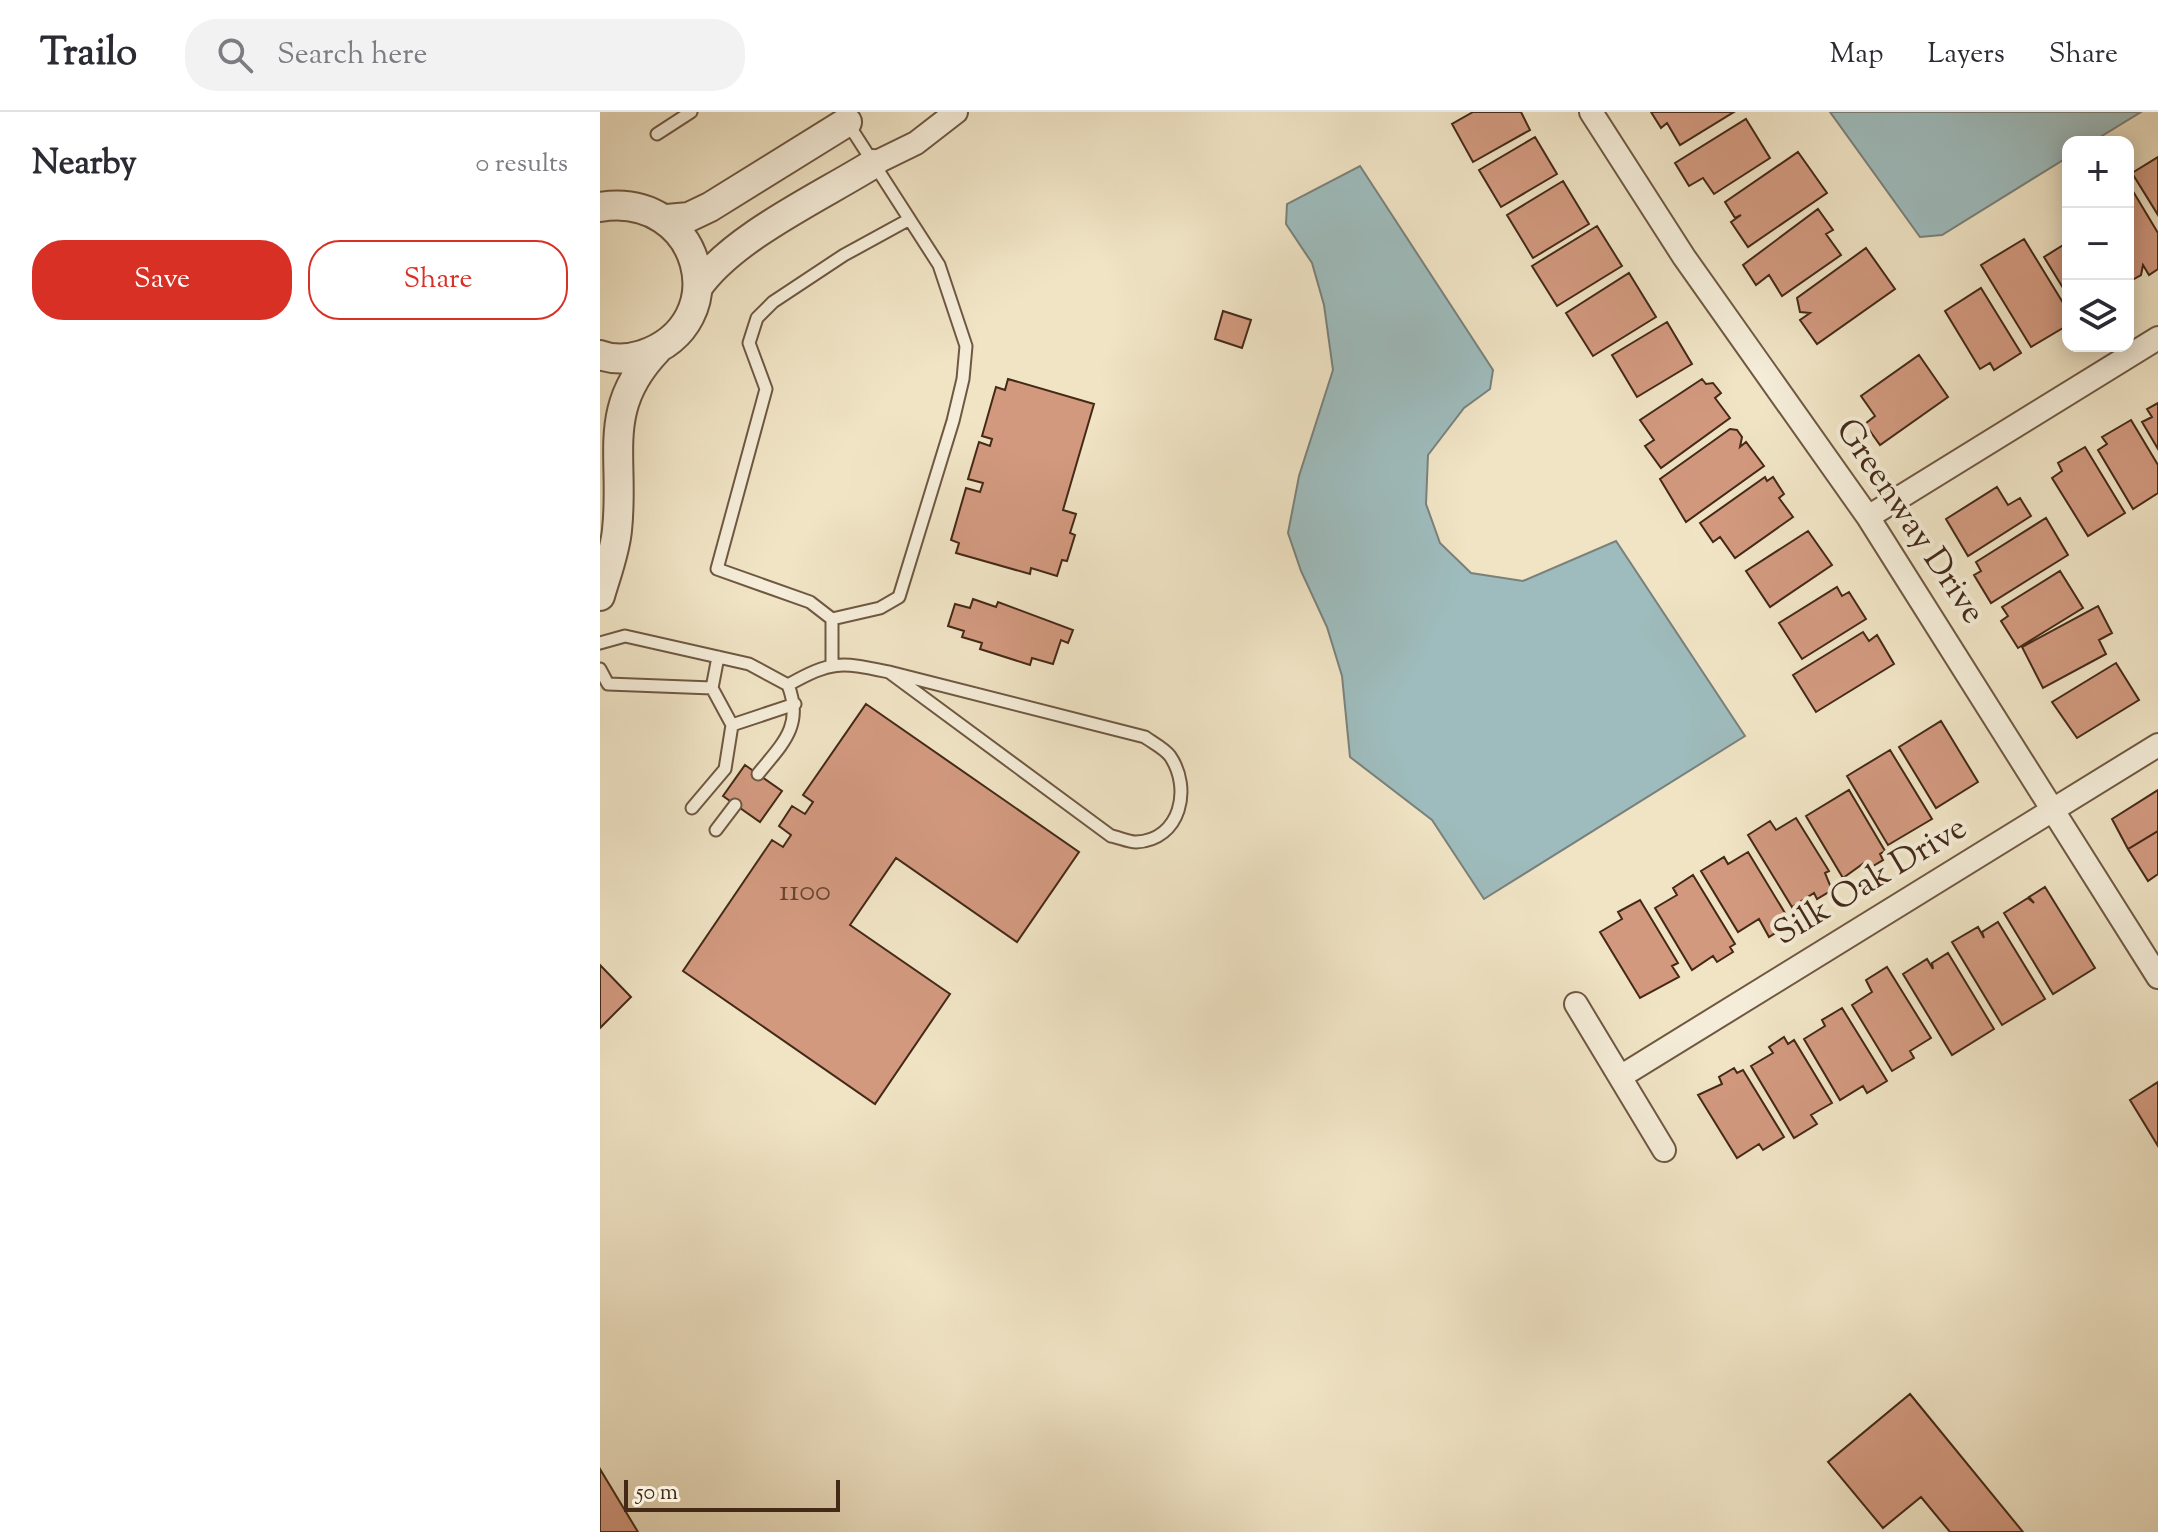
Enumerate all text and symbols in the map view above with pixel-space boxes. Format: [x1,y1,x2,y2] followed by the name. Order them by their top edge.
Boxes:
[185,19,745,91] search box
[40,28,137,82] text: Trailo
[213,33,257,77] icon: search
[277,34,427,77] text: Search here
[1830,35,1883,75] text: Map
[1927,35,2005,75] text: Layers
[2049,35,2118,75] text: Share
[2062,136,2134,352] map controls
[2062,136,2134,208] button: +
[32,140,137,189] text: Nearby
[476,146,568,183] text: 0 results
[2062,208,2134,280] button: −
[32,240,292,320] button: Save
[308,240,568,320] button: Share
[2062,280,2134,352] button: layers
[1822,410,1996,634] street label: Greenway Drive
[1765,805,1977,959] street label: Silk Oak Drive
[779,871,831,914] house number: 1100
[624,1476,840,1512] scale bar
[636,1478,678,1510] text: 50 m

